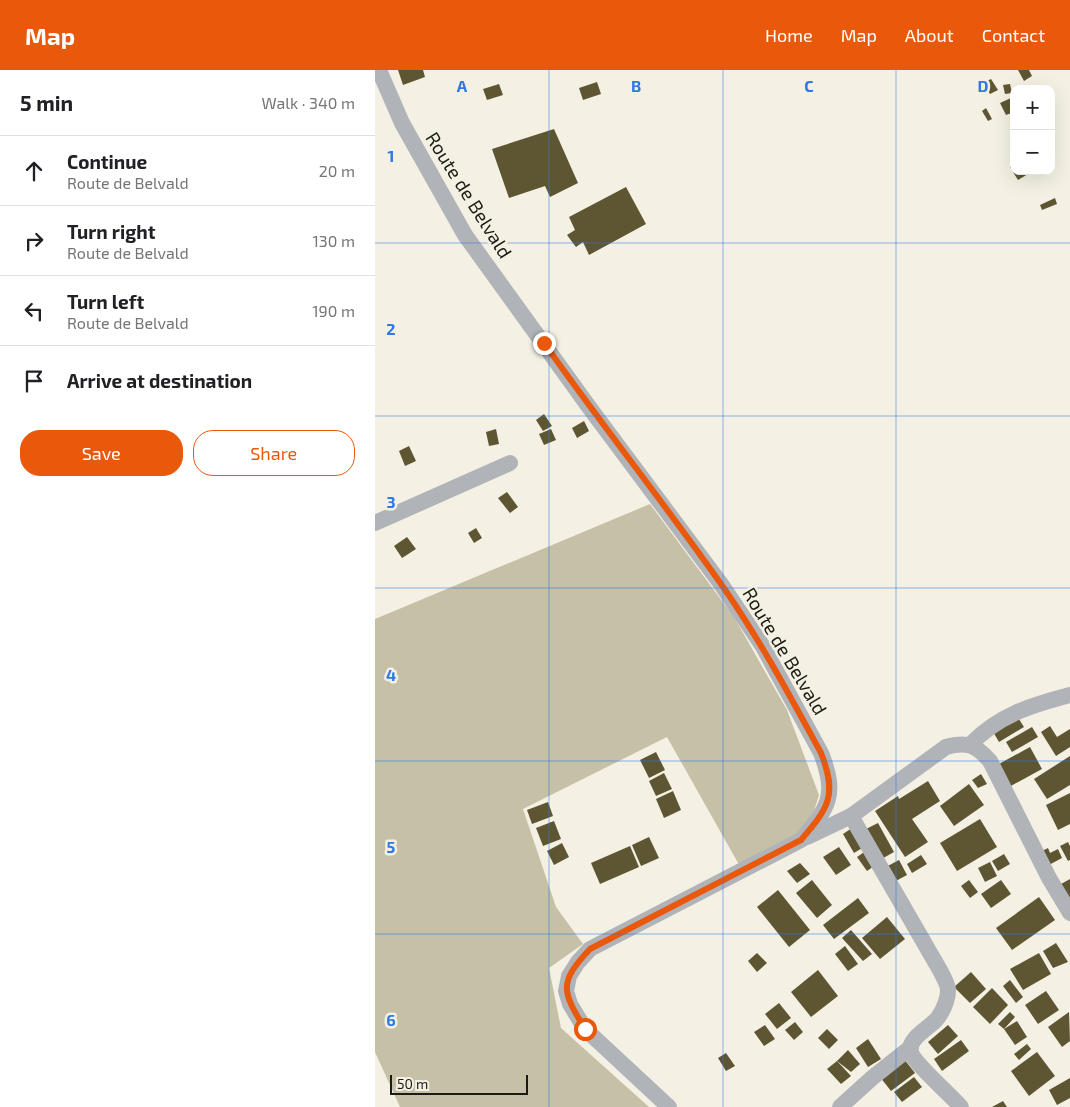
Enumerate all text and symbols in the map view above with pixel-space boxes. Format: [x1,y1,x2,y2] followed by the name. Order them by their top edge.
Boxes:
[25,21,75,50] text: Map
[765,24,813,46] text: Home
[841,24,877,46] text: Map
[905,24,954,46] text: About
[982,24,1045,46] text: Contact
[457,76,468,95] text: A
[631,76,641,95] text: B
[804,76,814,95] text: C
[978,76,989,95] text: D
[1010,85,1055,175] map controls
[1010,85,1055,130] button: +
[20,90,73,115] text: 5 min
[262,93,355,112] text: Walk · 340 m
[421,127,517,262] street label: Route de Belvald
[1010,130,1055,175] button: −
[388,146,394,165] text: 1
[67,150,147,173] text: Continue
[20,157,48,185] icon: ahead
[319,161,355,180] text: 20 m
[67,173,189,192] text: Route de Belvald
[67,220,155,243] text: Turn right
[20,227,48,255] icon: right
[313,231,355,250] text: 130 m
[67,243,189,262] text: Route de Belvald
[67,290,144,313] text: Turn left
[20,297,48,325] icon: left
[312,301,355,320] text: 190 m
[67,313,189,332] text: Route de Belvald
[386,319,396,338] text: 2
[533,332,556,355] route end
[20,367,48,395] icon: arrive
[67,369,252,392] text: Arrive at destination
[20,430,183,476] button: Save
[193,430,355,476] button: Share
[386,492,396,511] text: 3
[738,583,832,719] street label: Route de Belvald
[386,665,396,684] text: 4
[387,837,396,856] text: 5
[386,1010,396,1029] text: 6
[574,1018,597,1041] route start
[390,1072,527,1095] scale bar
[397,1075,428,1092] text: 50 m

